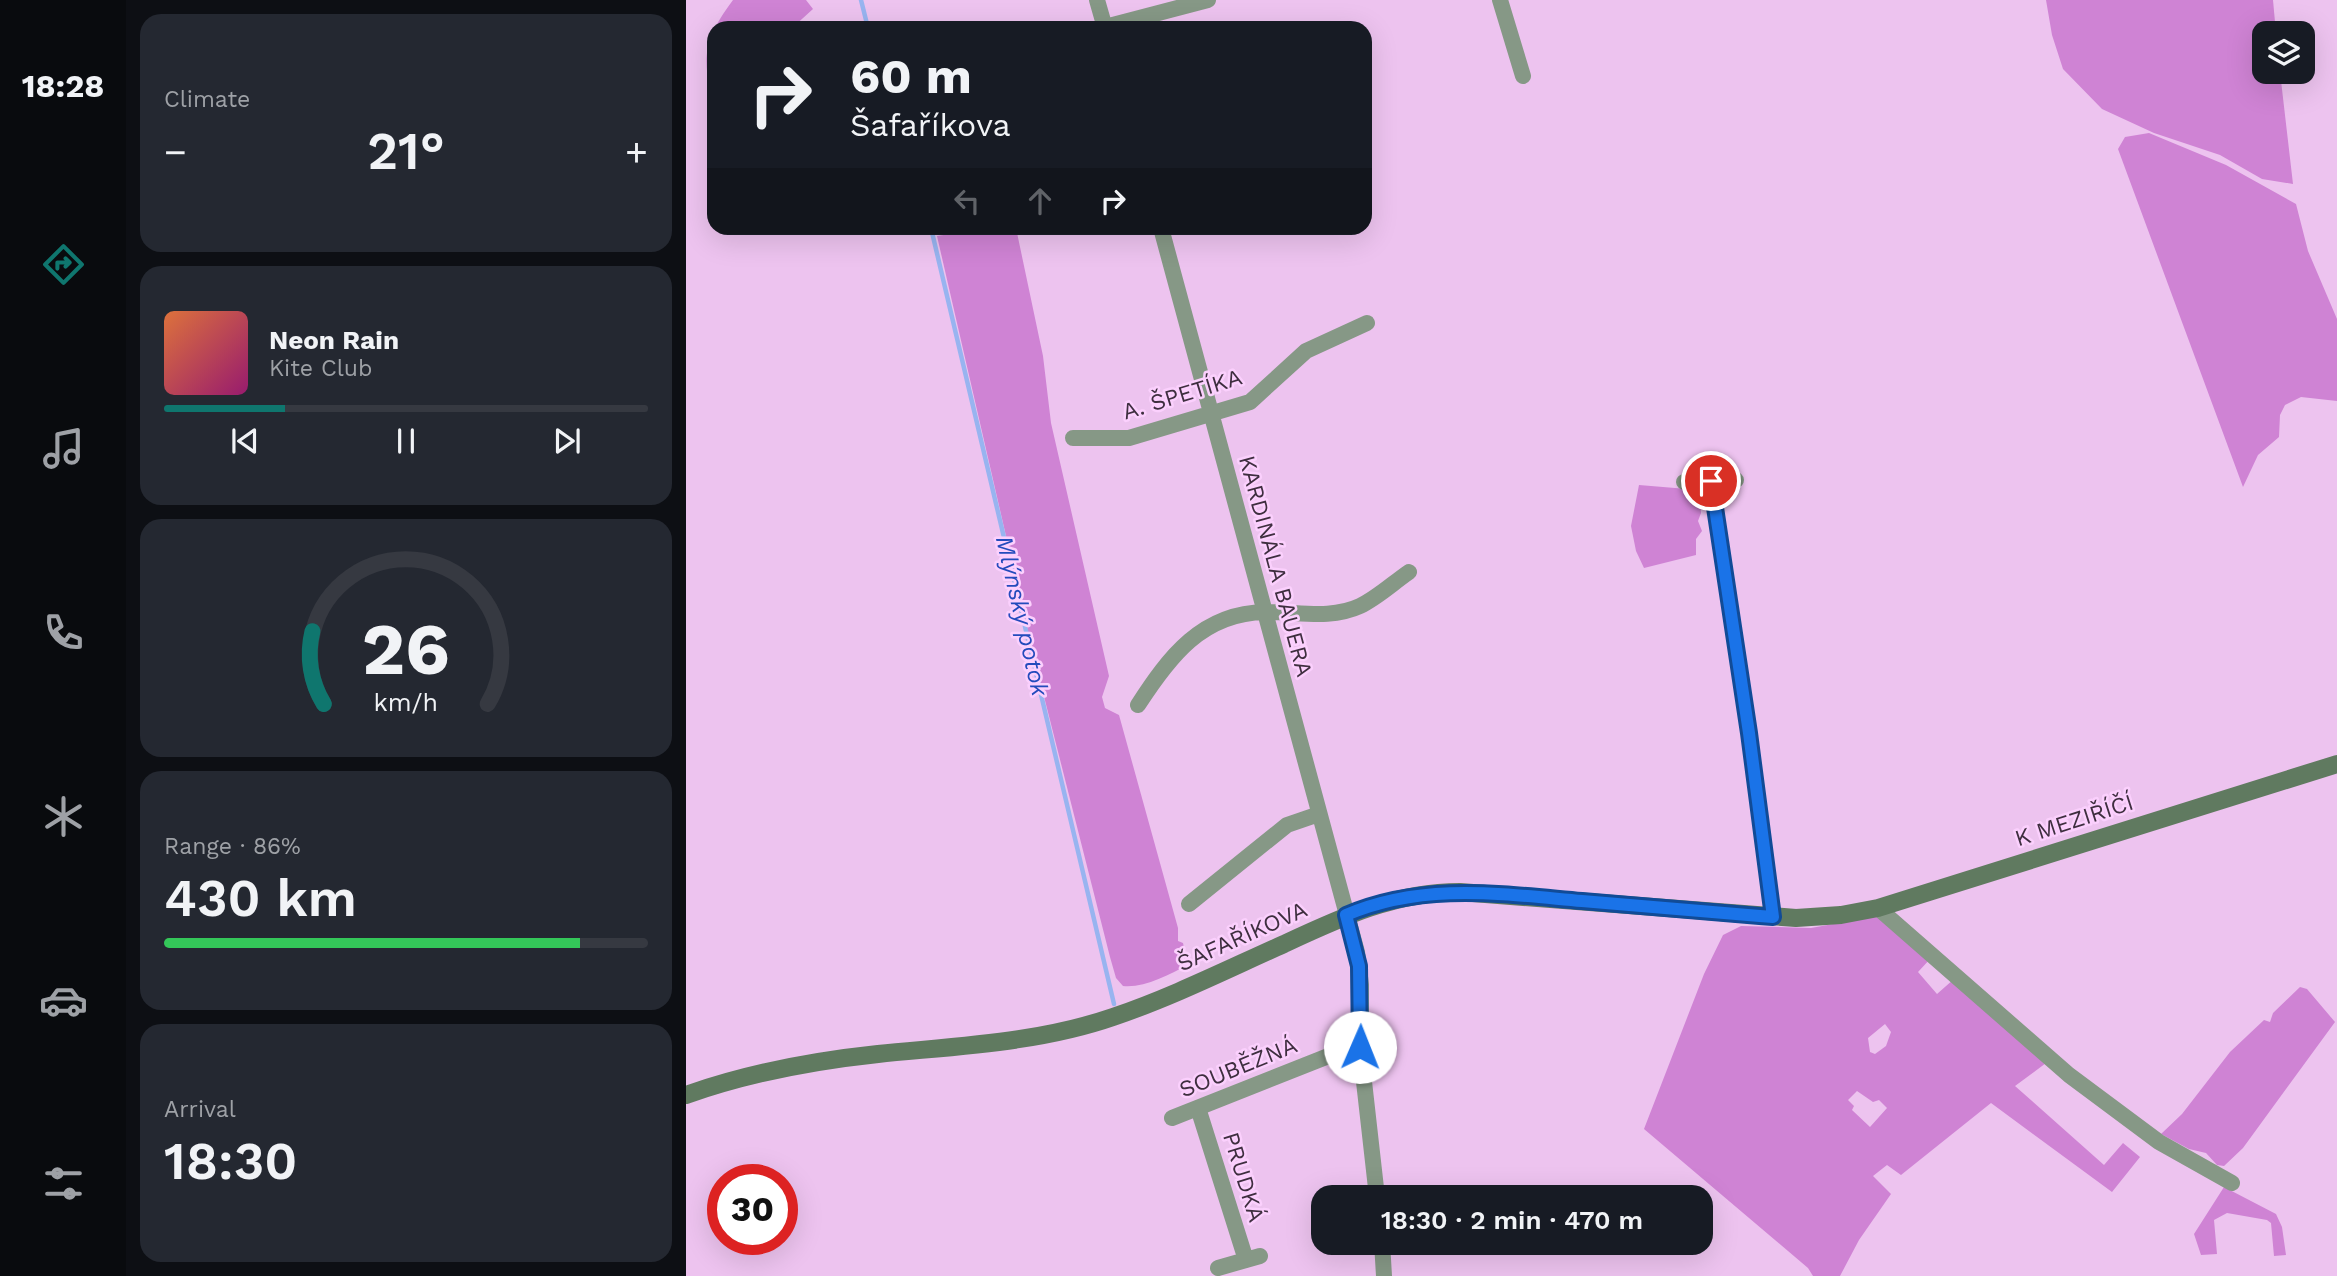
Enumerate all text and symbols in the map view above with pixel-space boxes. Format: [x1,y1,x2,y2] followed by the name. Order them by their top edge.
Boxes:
[2252,21,2315,84] map controls
[2252,21,2315,84] button: layers
[850,47,972,105] text: 60 m
[735,49,826,140] icon: right
[22,67,104,105] text: 18:28
[164,86,250,113] text: Climate
[850,106,1011,144] text: Šafaříkova
[367,121,445,182] text: 21°
[164,130,187,174] text: −
[625,130,648,174] text: +
[948,182,986,220] icon: left
[1021,182,1059,220] icon: ahead
[1094,182,1132,220] icon: right
[39,240,88,289] icon: directions
[269,325,399,355] text: Neon Rain
[269,355,372,382] text: Kite Club
[1119,363,1245,425] street label: A. ŠPETÍKA
[226,422,264,460] icon: previous
[387,422,425,460] icon: pause
[548,422,586,460] icon: next
[39,424,88,473] icon: music
[1681,451,1741,511] pin
[1233,453,1318,680] street label: KARDINÁLA BAUERA
[1692,462,1730,500] icon: arrive
[990,533,1054,700] water label: Mlýnský potok
[362,606,450,692] text: 26
[39,608,88,657] icon: phone
[374,688,438,717] text: km/h
[2011,788,2137,852] street label: K MEZIŘÍČÍ
[39,792,88,841] icon: climate
[164,833,301,860] text: Range · 86%
[164,868,357,929] text: 430 km
[1173,895,1311,977] street label: ŠAFAŘÍKOVA
[39,976,88,1025] icon: car
[1323,1010,1397,1084] position arrow
[1175,1032,1301,1103] street label: SOUBĚŽNÁ
[164,1096,236,1123] text: Arrival
[1217,1129,1270,1225] street label: PRUDKÁ
[164,1131,297,1192] text: 18:30
[39,1159,88,1208] icon: filters
[707,1164,798,1255] speed limit sign: 30
[1381,1205,1643,1235] text: 18:30 · 2 min · 470 m

